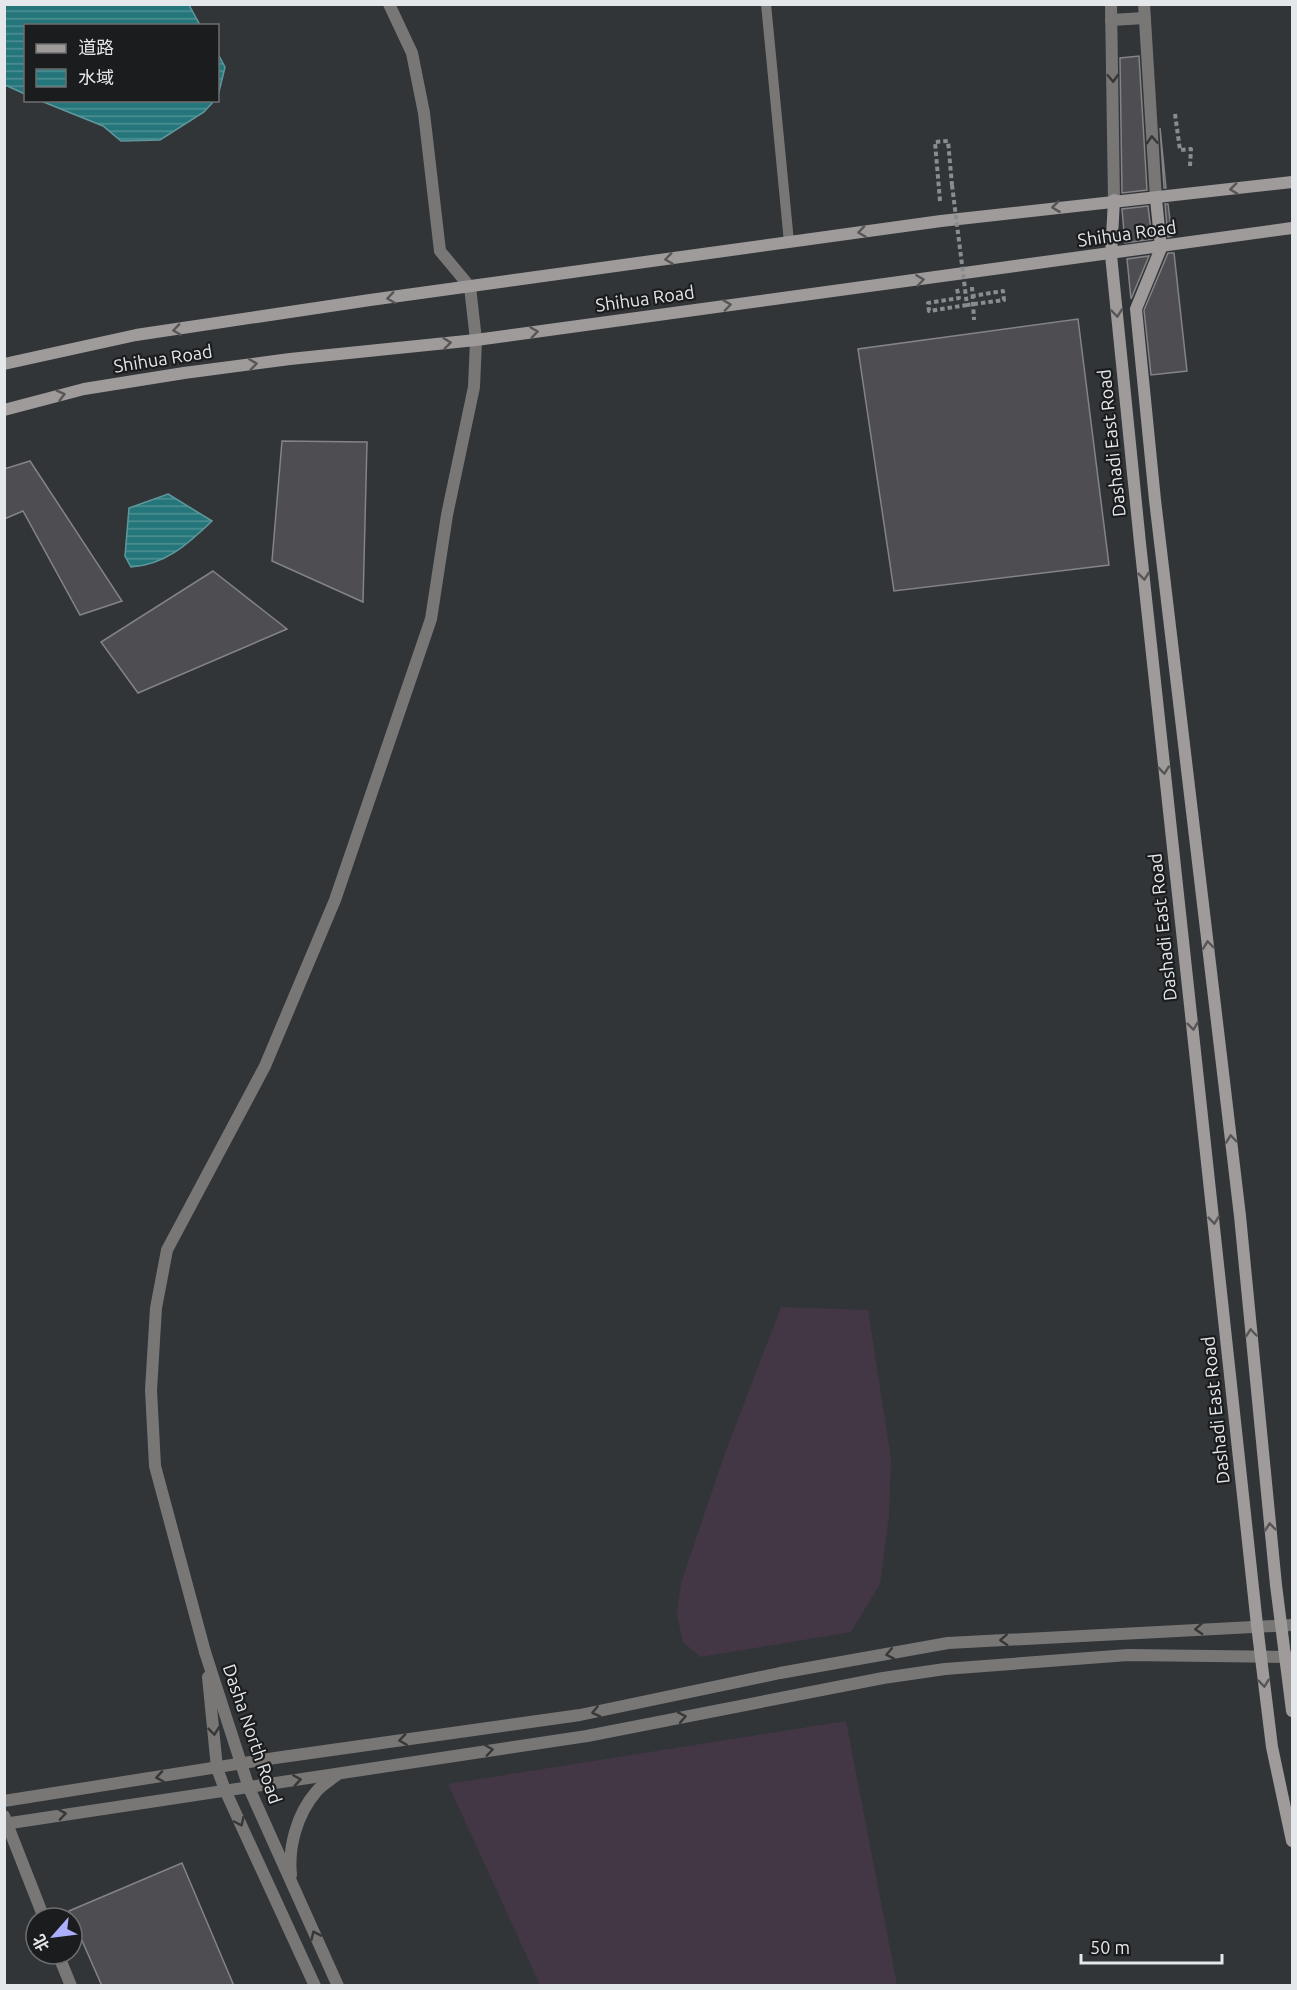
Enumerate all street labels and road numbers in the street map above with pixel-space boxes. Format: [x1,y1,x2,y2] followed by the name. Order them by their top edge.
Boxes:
[1076,216,1178,250] street label: Shihua Road
[594,281,696,315] street label: Shihua Road
[112,340,214,376] street label: Shihua Road
[1093,368,1129,518] street label: Dashadi East Road
[1144,852,1180,1002] street label: Dashadi East Road
[1197,1335,1233,1485] street label: Dashadi East Road
[220,1661,286,1806] street label: Dasha North Road

